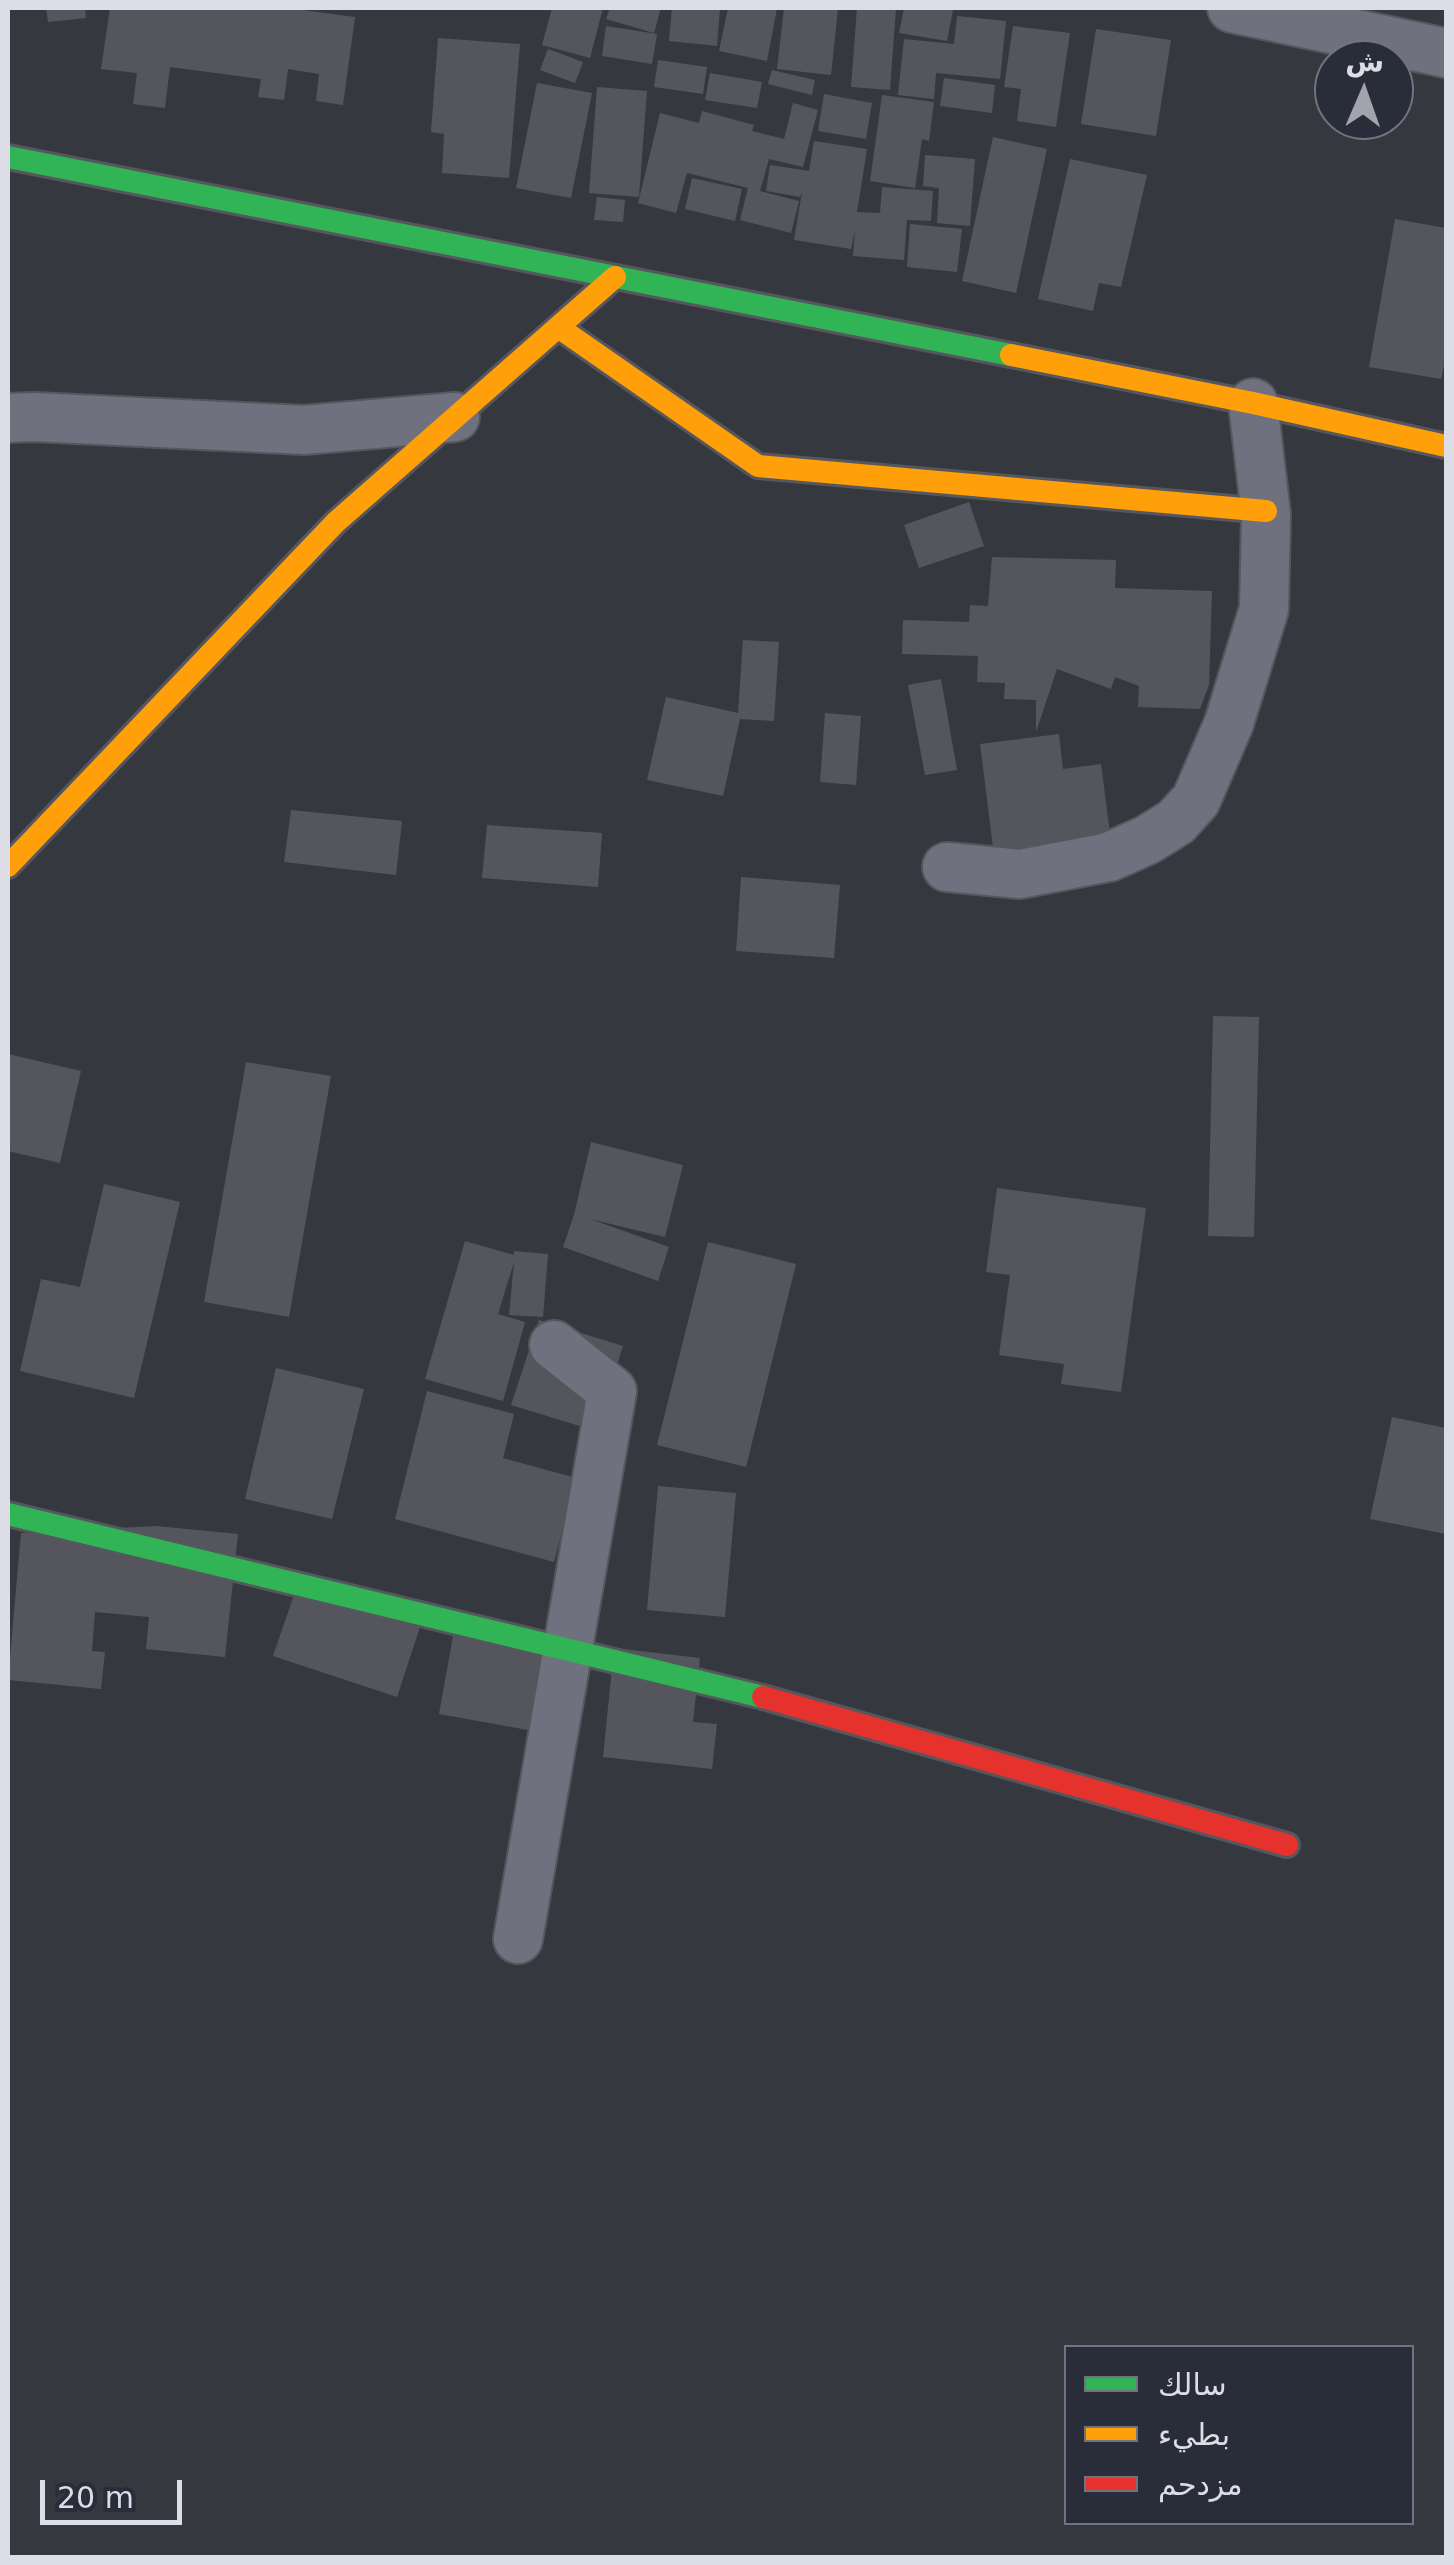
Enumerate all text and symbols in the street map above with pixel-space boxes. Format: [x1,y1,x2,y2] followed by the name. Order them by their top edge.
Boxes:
[1314,40,1414,140] north arrow
[1345,44,1385,79] text: ش
[1064,2345,1414,2525] legend
[1158,2367,1227,2402] text: سالك
[1158,2417,1230,2452] text: بطيء
[45,2460,188,2522] scale bar
[1158,2467,1243,2502] text: مزدحم
[57,2480,134,2515] text: 20 m

